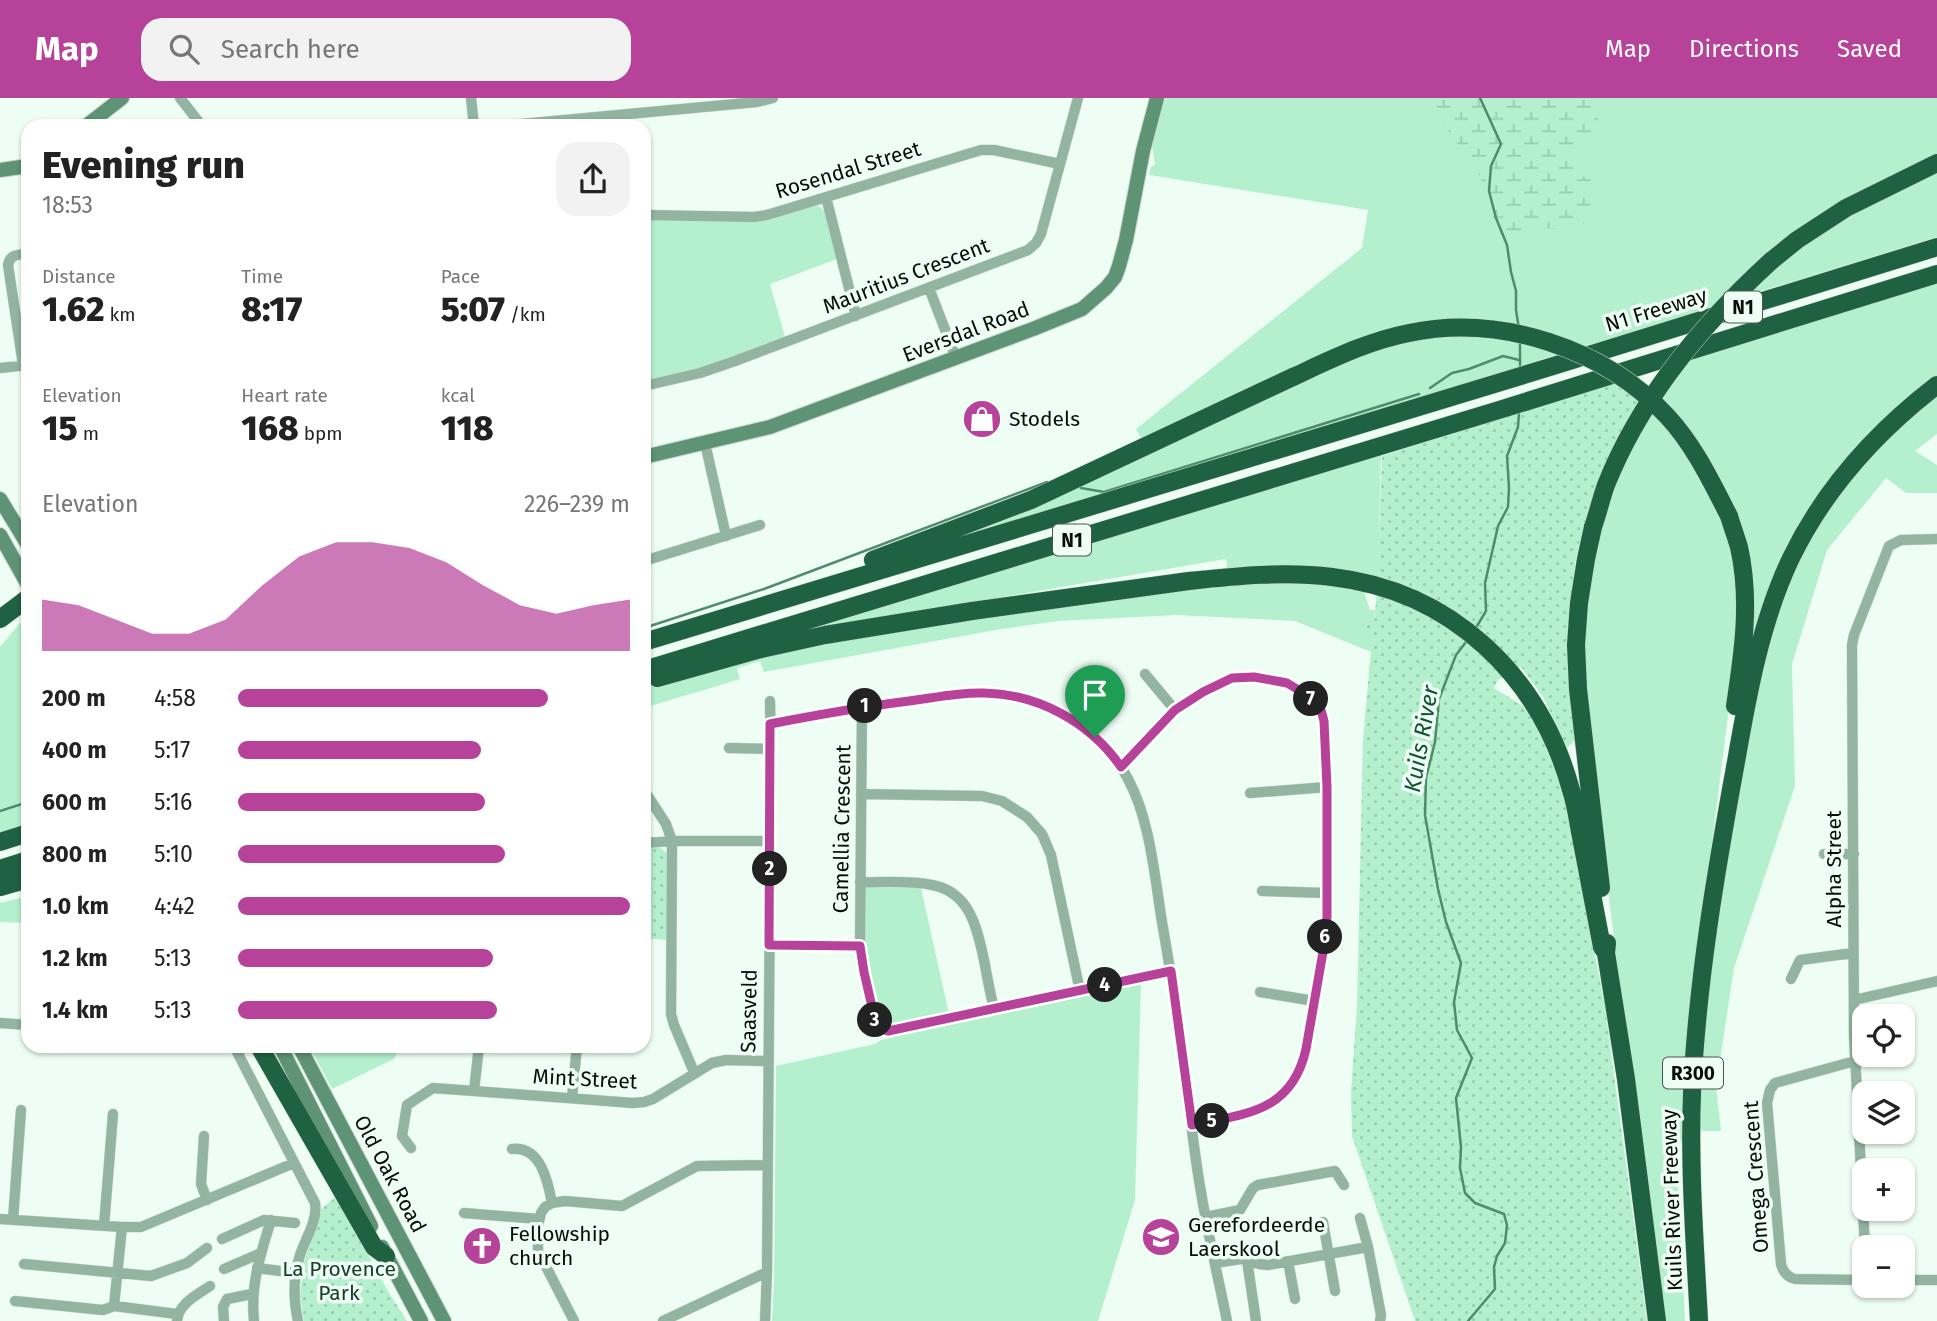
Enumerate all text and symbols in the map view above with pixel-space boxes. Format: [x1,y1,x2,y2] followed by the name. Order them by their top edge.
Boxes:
[141,18,631,81] search box
[35,29,99,69] text: Map
[165,30,203,68] icon: search
[221,34,360,65] text: Search here
[1605,35,1651,63] text: Map
[1689,35,1799,63] text: Directions
[1837,35,1902,63] text: Saved
[772,135,924,204] street label: Rosendal Street
[42,142,245,188] text: Evening run
[556,142,630,216] button: share
[42,191,93,219] text: 18:53
[819,232,993,320] street label: Mauritius Crescent
[42,265,116,288] text: Distance
[241,265,283,288] text: Time
[441,265,480,288] text: Pace
[1602,282,1711,338] street label: N1 Freeway
[42,288,104,330] text: 1.62
[241,288,302,330] text: 8:17
[441,288,505,330] text: 5:07
[1724,292,1762,322] road number: N1
[899,296,1033,368] street label: Eversdal Road
[104,303,136,326] text: km
[505,303,546,326] text: /km
[42,384,122,407] text: Elevation
[241,384,328,407] text: Heart rate
[441,384,475,407] text: kcal
[961,398,1003,440] shop icon: Stodels
[1009,406,1080,432] place label: Stodels
[42,407,78,449] text: 15
[241,407,299,449] text: 168
[441,407,494,449] text: 118
[78,422,99,445] text: m
[299,422,342,445] text: bpm
[42,490,138,518] text: Elevation
[524,490,630,518] text: 226–239 m
[1053,524,1091,556] road number: N1
[1065,665,1125,737] pin
[1076,676,1114,714] icon: arrive
[1294,682,1328,716] pin: 7
[1398,682,1444,795] water label: Kuils River
[42,684,106,712] text: 200 m
[154,684,196,712] text: 4:58
[1306,687,1315,710] text: 7
[848,688,882,724] pin: 1
[860,694,869,717] text: 1
[42,736,107,764] text: 400 m
[154,736,190,764] text: 5:17
[828,744,856,914] street label: Camellia Crescent
[42,788,107,816] text: 600 m
[154,788,192,816] text: 5:16
[1821,810,1847,927] street label: Alpha Street
[42,840,107,868] text: 800 m
[154,840,193,868] text: 5:10
[752,852,788,886] pin: 2
[765,857,774,880] text: 2
[42,892,109,920] text: 1.0 km
[154,892,195,920] text: 4:42
[1308,920,1342,954] pin: 6
[1319,925,1330,948] text: 6
[42,944,108,972] text: 1.2 km
[154,944,192,972] text: 5:13
[1088,968,1122,1002] pin: 4
[735,969,763,1053] street label: Saasveld
[1099,973,1110,996] text: 4
[42,996,108,1024] text: 1.4 km
[154,996,192,1024] text: 5:13
[858,1002,892,1038] pin: 3
[1852,1004,1915,1298] map controls
[1852,1004,1915,1067] button: locate
[870,1008,879,1031] text: 3
[1663,1057,1723,1088] road number: R300
[532,1063,638,1095] street label: Mint Street
[1852,1081,1915,1144] button: layers
[1738,1100,1774,1254] street label: Omega Crescent
[1194,1104,1230,1138] pin: 5
[1656,1108,1688,1291] street label: Kuils River Freeway
[1206,1109,1217,1132] text: 5
[348,1111,432,1237] street label: Old Oak Road
[1852,1158,1915,1221] button: +
[1188,1212,1325,1262] place label: Gerefordeerde Laerskool
[1140,1216,1182,1258] school or university icon: Gerefordeerde Laerskool
[509,1221,610,1271] place label: Fellowship church
[461,1225,503,1267] church icon: Fellowship church
[1852,1235,1915,1298] button: −
[282,1256,396,1306] park label: La Provence Park

